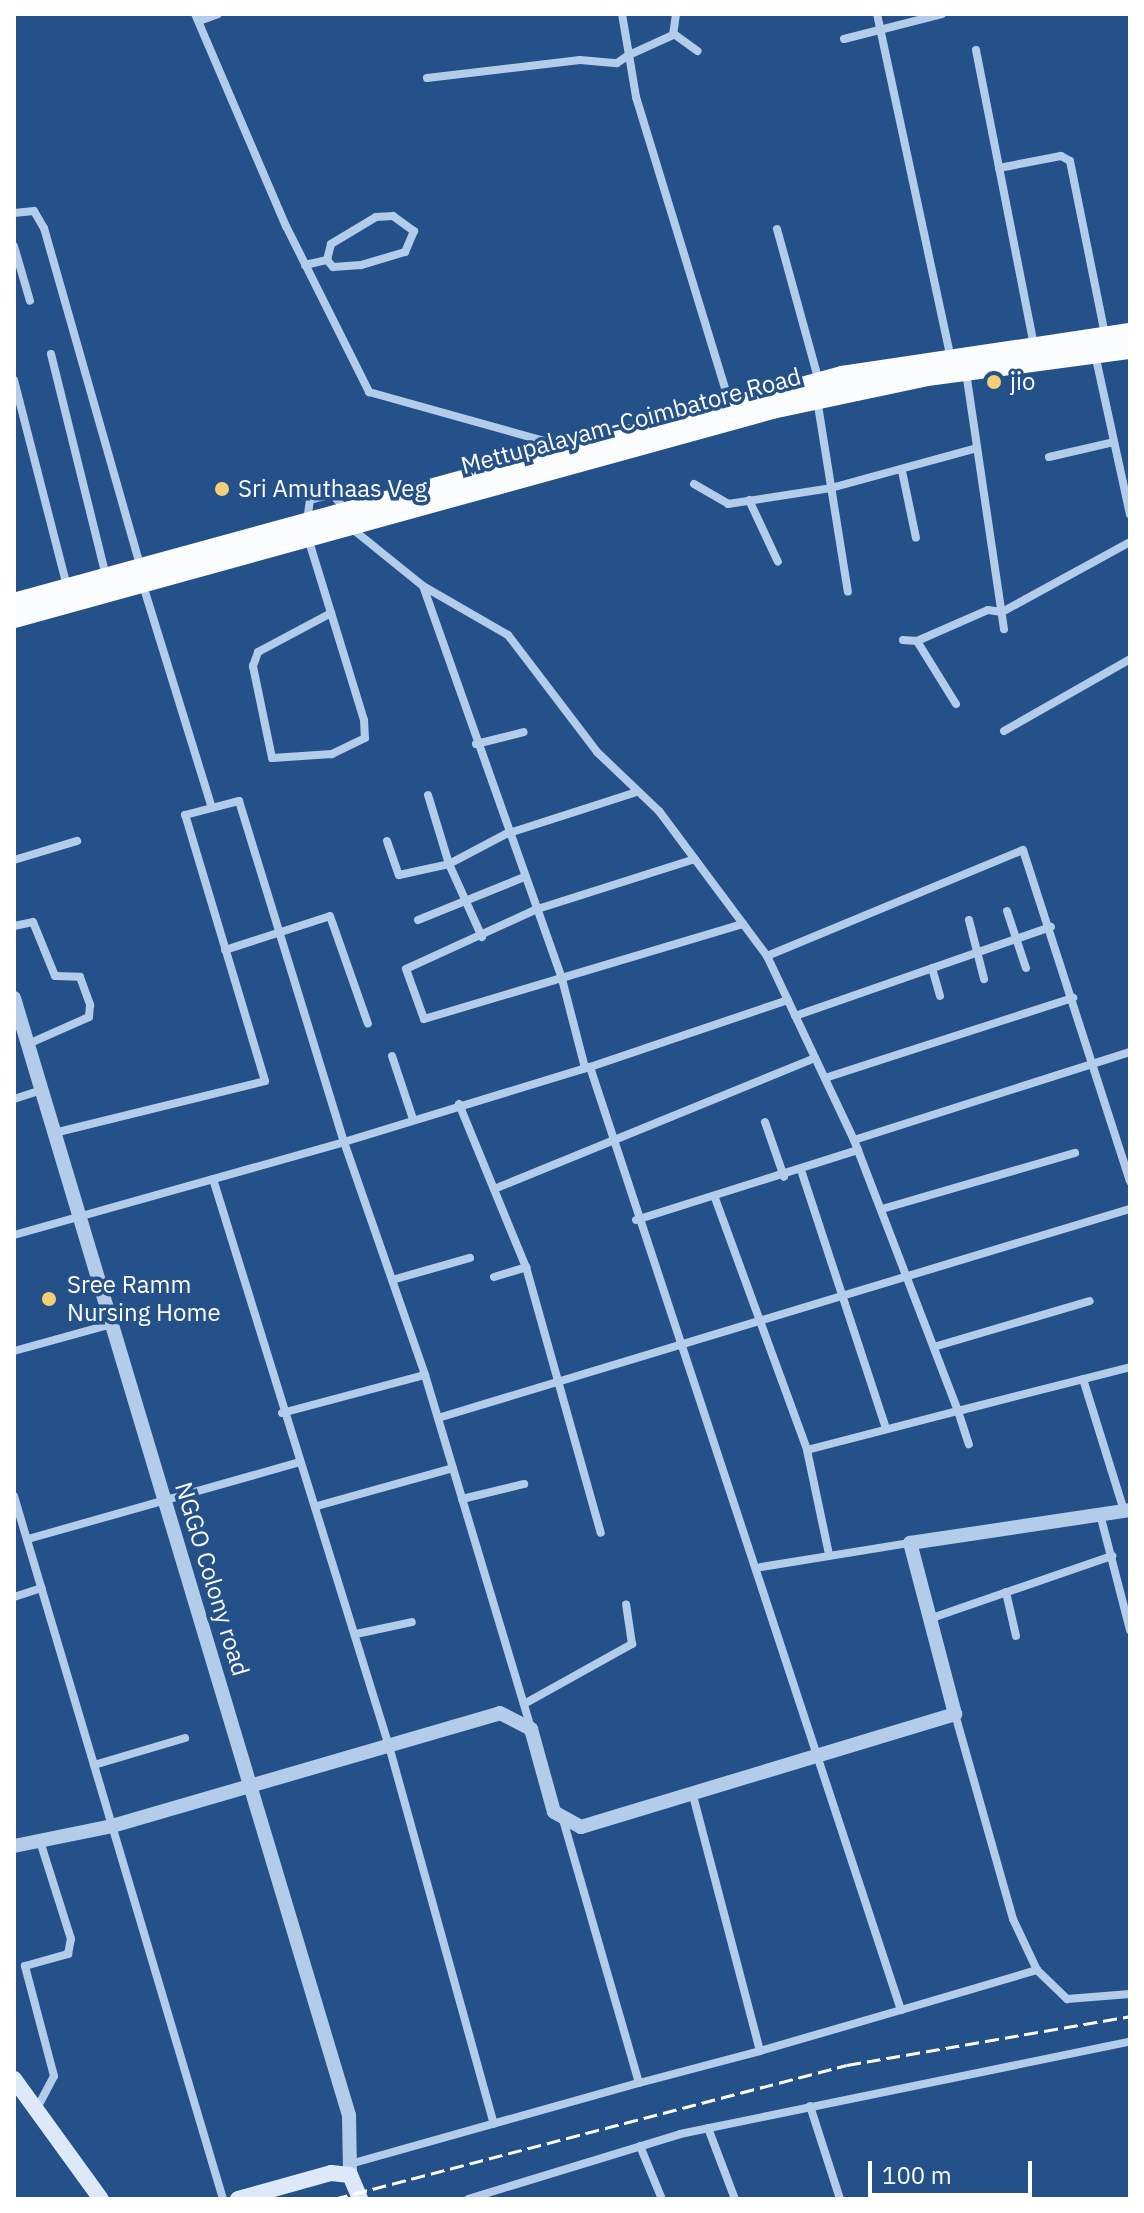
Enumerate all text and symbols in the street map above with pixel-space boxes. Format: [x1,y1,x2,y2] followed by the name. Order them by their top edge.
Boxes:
[458,362,804,480] street label: Mettupalayam-Coimbatore Road
[1010,368,1035,396] place label: jio
[985,373,1003,391] marker: jio
[238,475,427,503] place label: Sri Amuthaas Veg
[213,480,231,498] marker: Sri Amuthaas Veg
[67,1271,221,1327] place label: Sree Ramm Nursing Home
[38,1288,60,1310] marker: Sree Ramm Nursing Home
[169,1479,255,1679] street label: NGGO Colony road
[872,2145,1036,2195] scale bar
[882,2159,952,2191] text: 100 m

